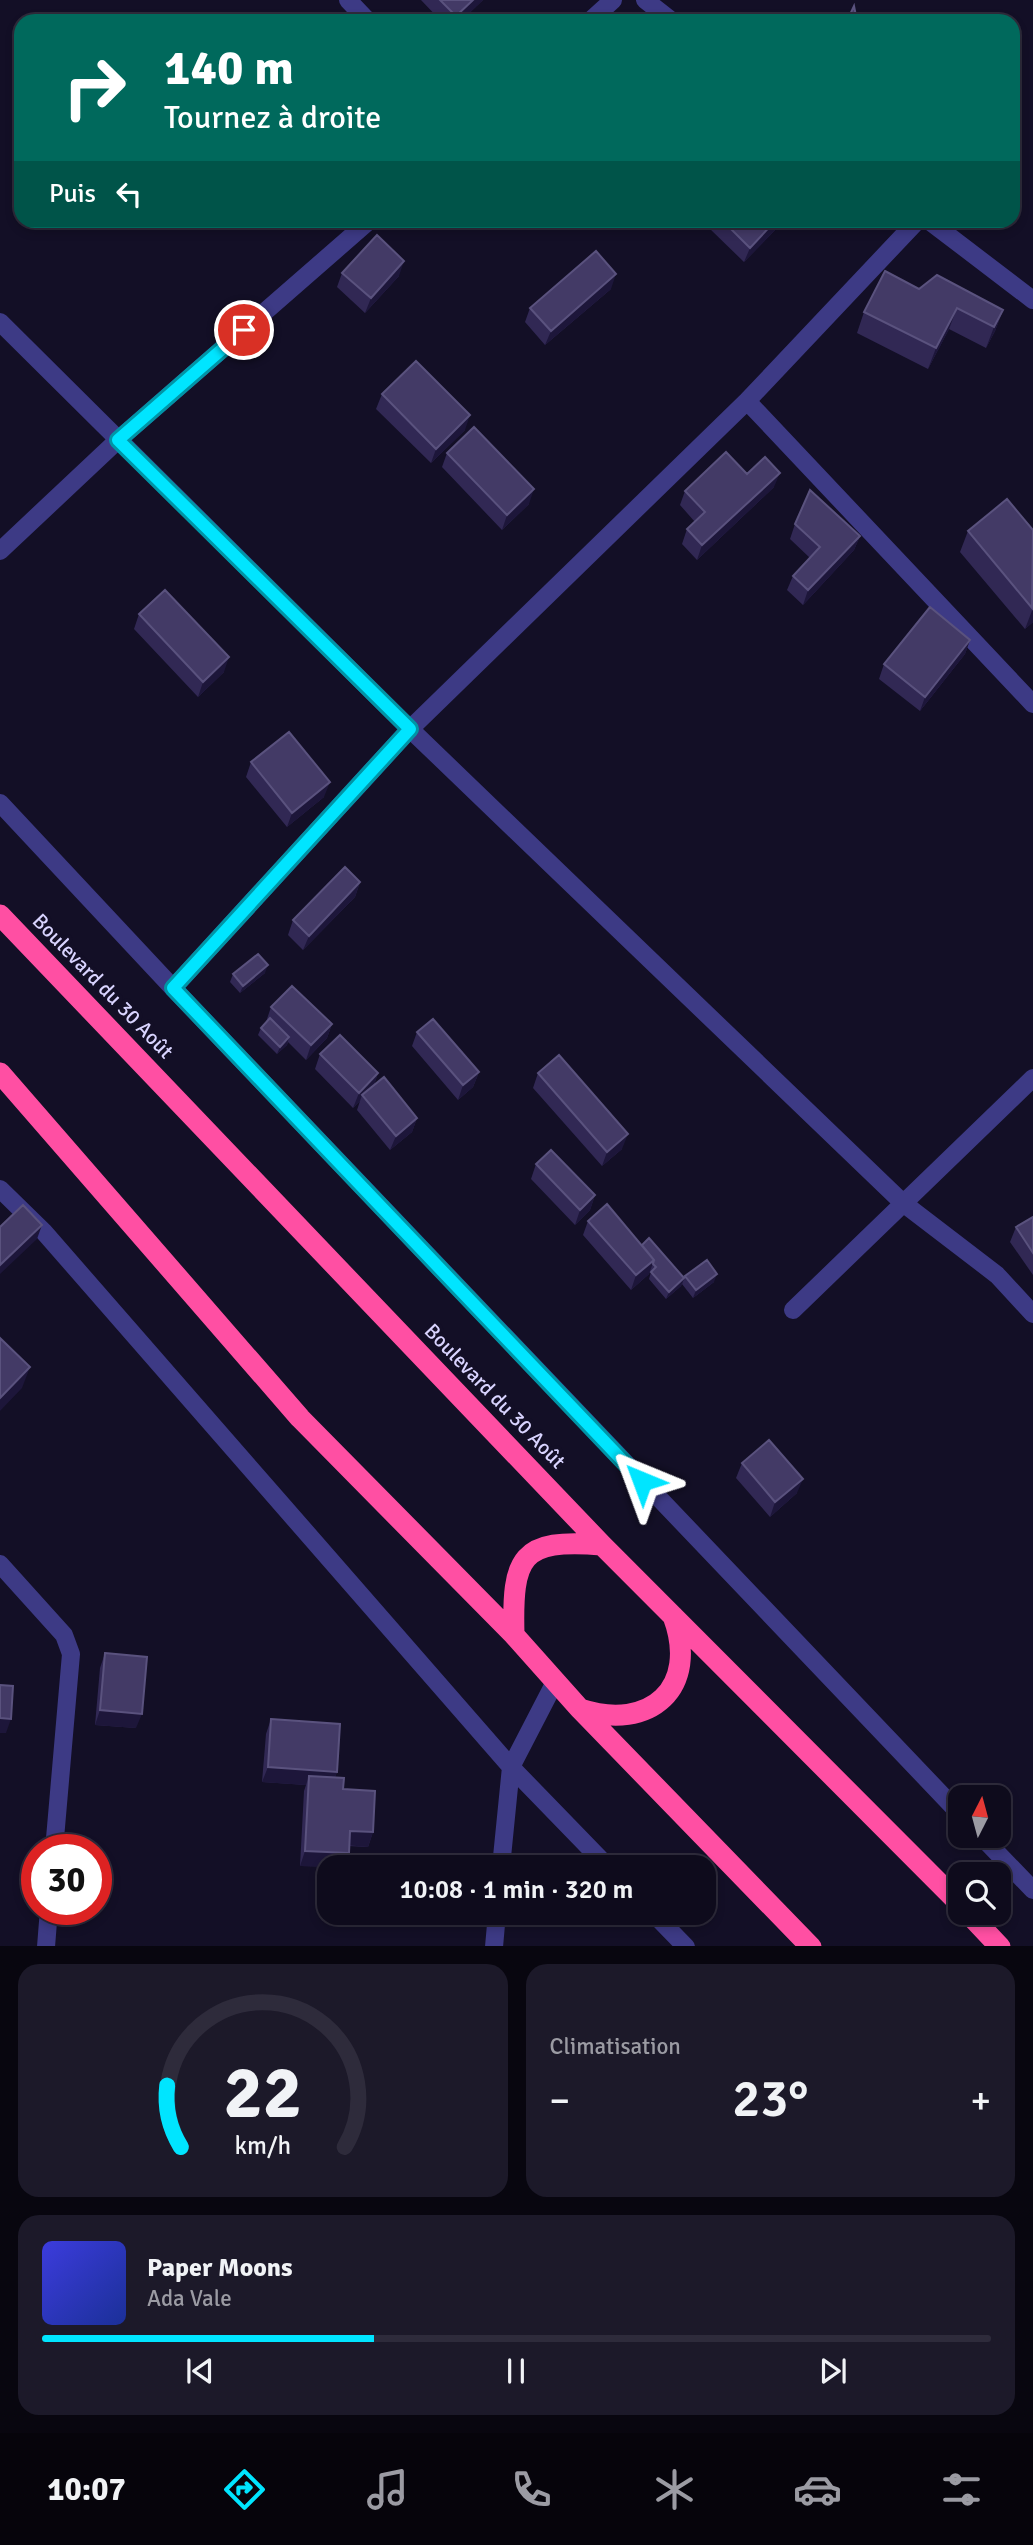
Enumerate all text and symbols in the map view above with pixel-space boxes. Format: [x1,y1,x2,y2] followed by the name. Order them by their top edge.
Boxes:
[164,38,294,98] text: 140 m
[49,42,140,133] icon: right
[164,98,381,137] text: Tournez à droite
[110,175,148,213] icon: left
[49,178,96,210] text: Puis
[214,300,274,360] pin
[225,311,263,349] icon: arrive
[27,908,179,1064] street label: Boulevard du 30 Août
[419,1318,571,1474] street label: Boulevard du 30 Août
[605,1444,679,1518] position arrow
[948,1785,1012,1848] north arrow
[948,1785,1011,1925] map controls
[21,1834,112,1925] speed limit sign: 30
[948,1862,1011,1925] button: search
[400,1874,633,1906] text: 10:08 · 1 min · 320 m
[550,2032,681,2061] text: Climatisation
[223,2049,302,2138] text: 22
[732,2067,808,2131] text: 23°
[550,2077,570,2124] text: −
[970,2077,991,2124] text: +
[234,2129,291,2160] text: km/h
[147,2252,293,2284] text: Paper Moons
[147,2284,232,2313] text: Ada Vale
[181,2352,219,2390] icon: previous
[497,2352,535,2390] icon: pause
[814,2352,852,2390] icon: next
[220,2465,269,2514] icon: directions
[363,2465,412,2514] icon: music
[507,2465,556,2514] icon: phone
[650,2465,699,2514] icon: climate
[793,2465,842,2514] icon: car
[937,2465,986,2514] icon: filters
[47,2470,126,2509] text: 10:07

